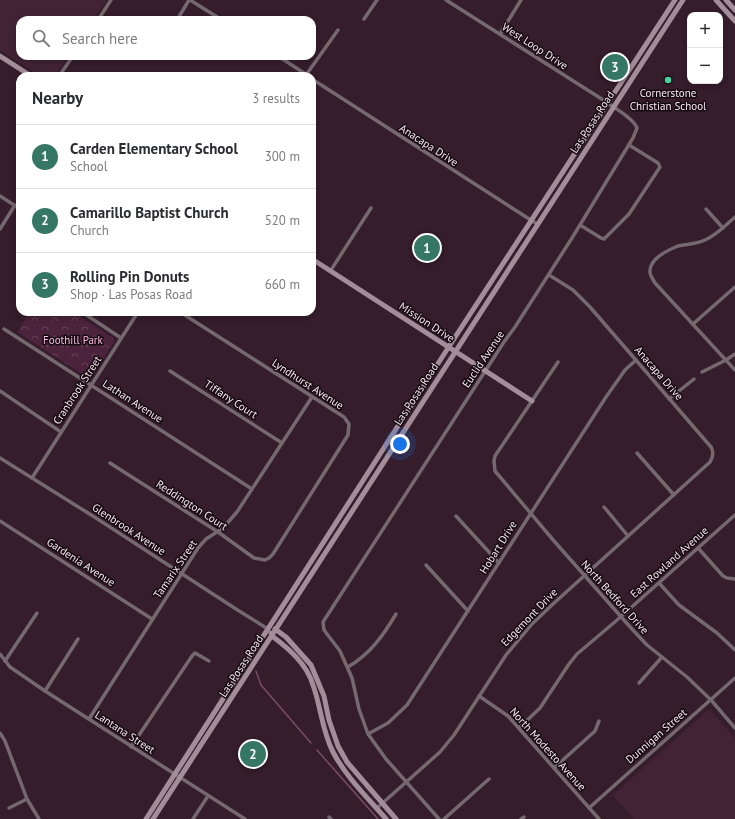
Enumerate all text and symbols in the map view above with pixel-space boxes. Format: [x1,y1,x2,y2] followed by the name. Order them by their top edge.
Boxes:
[687,12,723,84] map controls
[687,12,723,48] button: +
[16,16,316,60] search box
[499,19,571,73] street label: West Loop Drive
[30,27,52,49] icon: search
[62,29,138,48] text: Search here
[687,48,723,84] button: −
[602,52,628,82] pin: 3
[663,75,673,85] marker: Cornerstone Christian School
[630,86,707,113] place label: Cornerstone Christian School
[32,87,83,109] text: Nearby
[567,88,617,156] street label: Las Posas Road
[252,90,300,107] text: 3 results
[397,121,461,169] street label: Anacapa Drive
[70,139,238,158] text: Carden Elementary School
[41,148,49,165] text: 1
[265,148,300,165] text: 300 m
[70,158,108,175] text: School
[70,203,229,222] text: Camarillo Baptist Church
[41,212,49,229] text: 2
[265,212,300,229] text: 520 m
[70,222,109,239] text: Church
[414,233,440,263] pin: 1
[70,267,189,286] text: Rolling Pin Donuts
[41,276,49,293] text: 3
[265,276,300,293] text: 660 m
[70,286,192,303] text: Shop · Las Posas Road
[397,299,458,345] street label: Mission Drive
[459,327,507,390] street label: Euclid Avenue
[43,333,104,347] park label: Foothill Park
[632,343,687,403] street label: Anacapa Drive
[50,353,104,427] street label: Cranbrook Street
[270,356,347,413] street label: Lyndhurst Avenue
[391,360,441,428] street label: Las Posas Road
[100,376,166,426] street label: Lathan Avenue
[202,377,261,422] street label: Tiffany Court
[390,434,410,454] your location
[154,477,231,533] street label: Reddington Court
[90,500,169,558] street label: Glenbrook Avenue
[476,517,520,576] street label: Hobart Drive
[627,523,711,601] street label: East Rowland Avenue
[44,535,118,590] street label: Gardenia Avenue
[150,537,200,601] street label: Tamarix Street
[578,557,652,637] street label: North Bedford Drive
[498,585,561,649] street label: Edgemont Drive
[216,632,266,700] street label: Las Posas Road
[507,704,589,794] street label: North Modesto Avenue
[623,705,690,766] street label: Dunnigan Street
[92,707,158,757] street label: Lantana Street
[240,739,266,769] pin: 2

